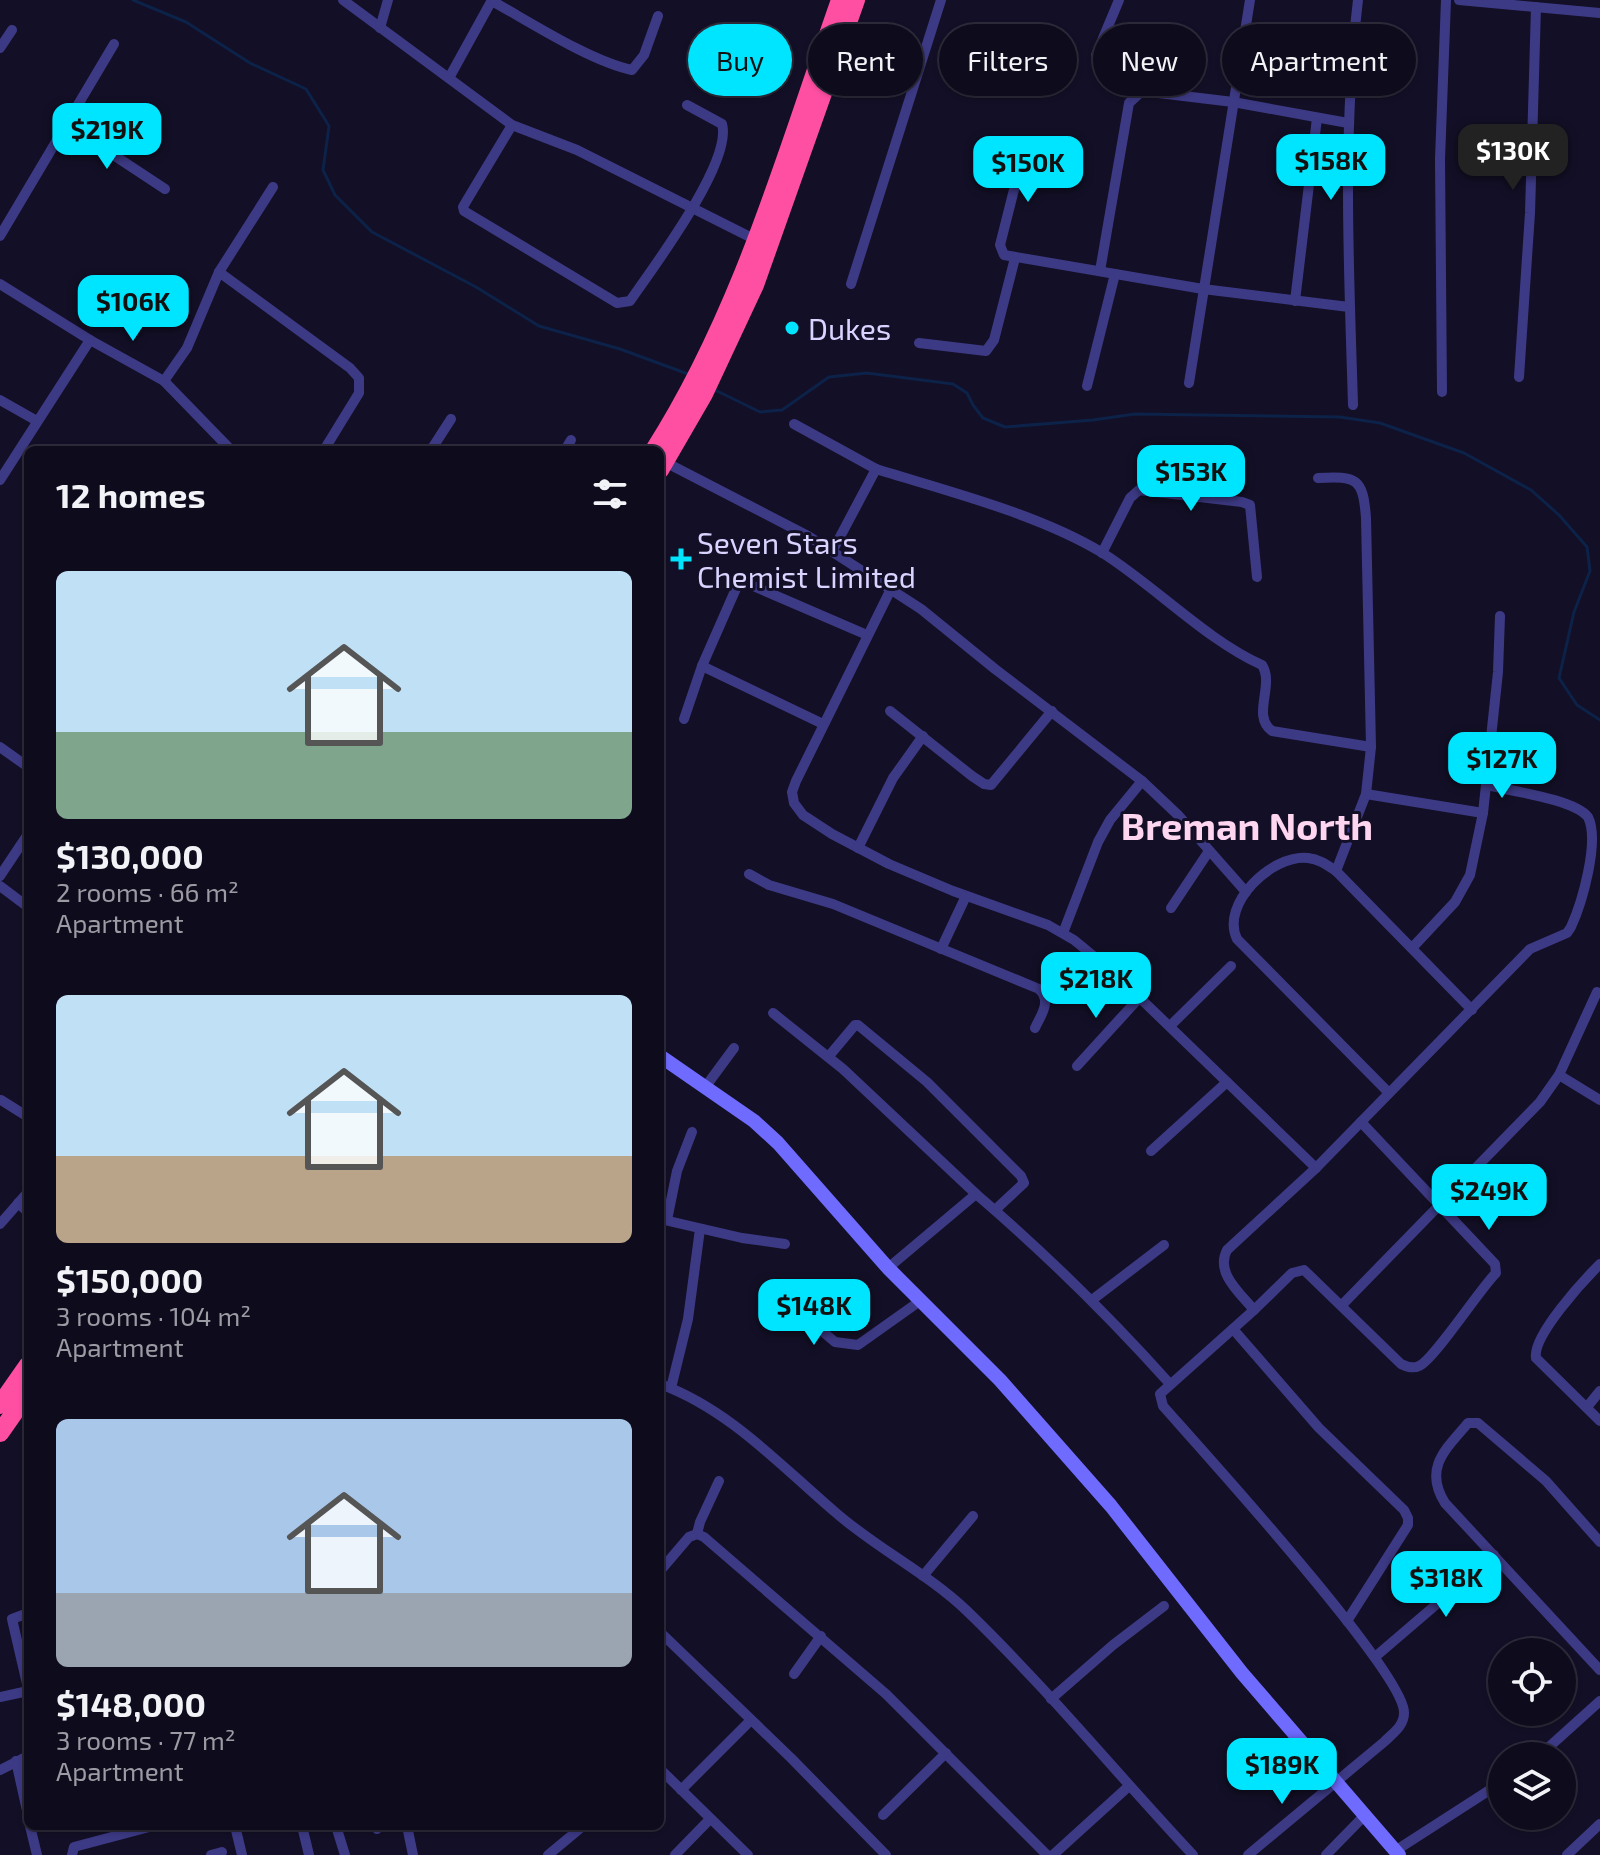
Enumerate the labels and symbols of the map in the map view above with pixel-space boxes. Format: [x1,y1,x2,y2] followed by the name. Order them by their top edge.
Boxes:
[51,103,163,171] pin: $219K
[1457,124,1569,192] pin: $130K
[1275,134,1387,202] pin: $158K
[972,136,1084,204] pin: $150K
[77,275,189,343] pin: $106K
[808,310,891,346] place label: Dukes
[783,319,801,337] marker: Dukes
[1135,445,1247,513] pin: $153K
[697,524,916,594] place label: Seven Stars Chemist Limited
[672,550,690,568] marker: Seven Stars Chemist Limited
[1446,732,1558,800] pin: $127K
[1121,802,1373,848] district label: Breman North
[1040,952,1152,1020] pin: $218K
[1433,1164,1545,1232] pin: $249K
[758,1279,870,1347] pin: $148K
[1390,1551,1502,1619] pin: $318K
[1226,1738,1338,1806] pin: $189K

